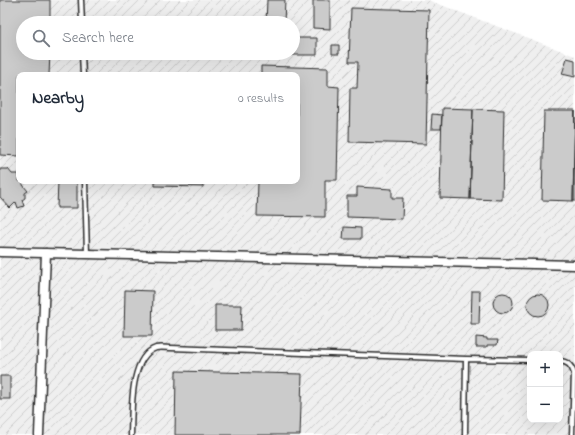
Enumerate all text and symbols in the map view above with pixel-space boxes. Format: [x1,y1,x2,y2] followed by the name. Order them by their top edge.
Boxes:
[16,16,300,60] search box
[30,27,52,49] icon: search
[62,27,134,49] text: Search here
[32,86,84,111] text: Nearby
[238,89,284,108] text: 0 results
[527,351,563,423] map controls
[527,351,563,387] button: +
[527,387,563,423] button: −

